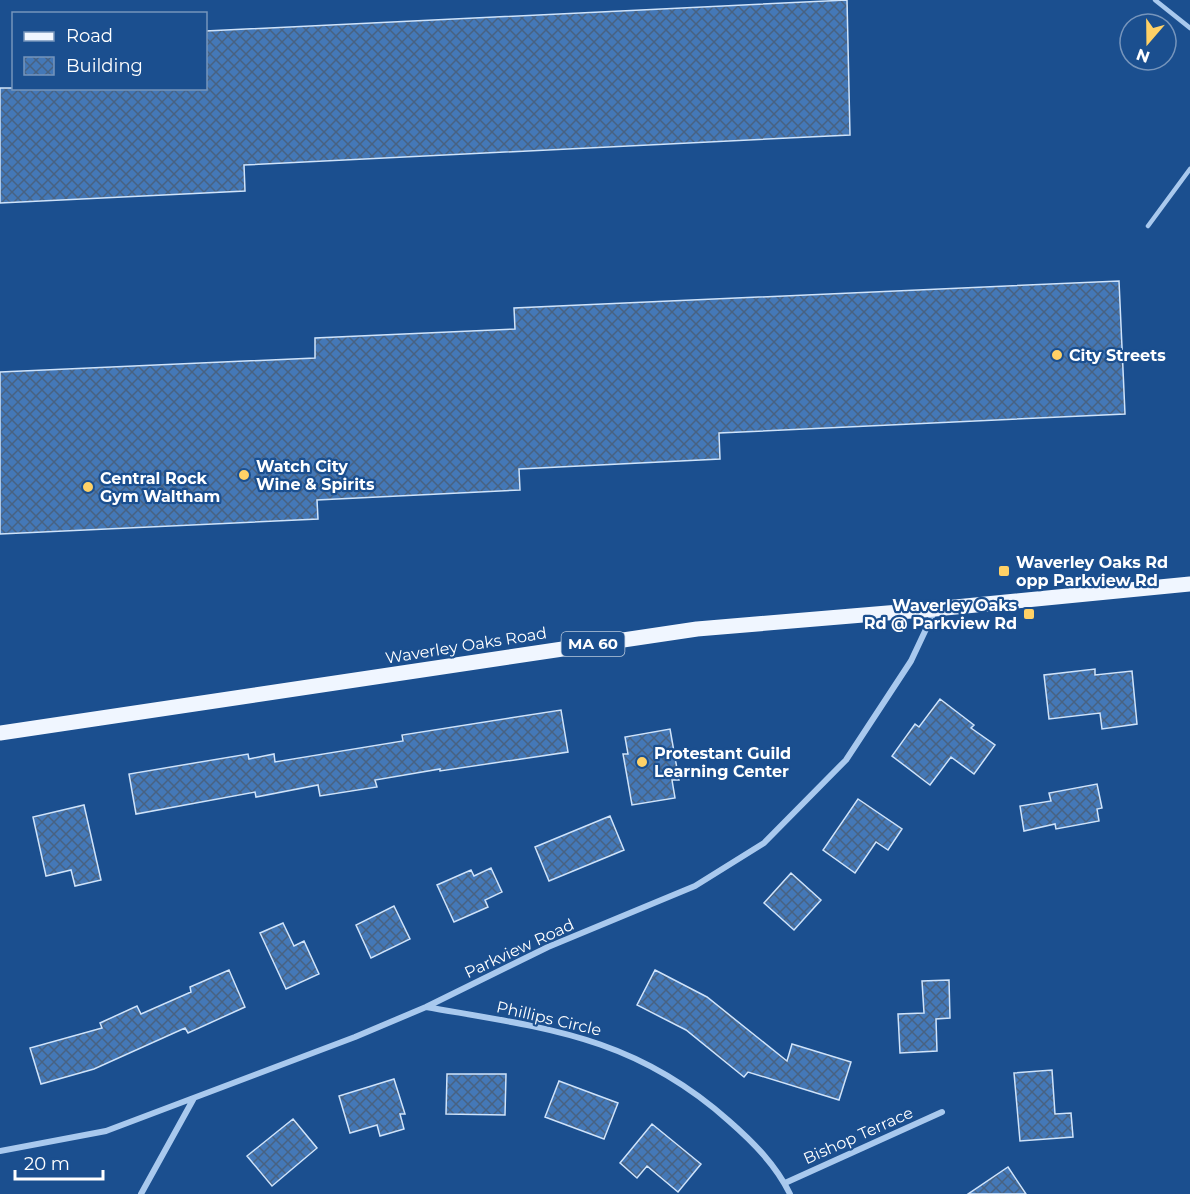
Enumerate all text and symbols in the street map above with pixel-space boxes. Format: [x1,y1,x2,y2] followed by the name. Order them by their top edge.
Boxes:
[12,12,207,90] legend
[1118,12,1178,72] north arrow
[66,25,113,47] text: Road
[1134,44,1152,67] text: N
[66,55,143,77] text: Building
[1069,346,1166,365] place label: City Streets
[1050,348,1064,362] marker: City Streets
[256,457,375,494] place label: Watch City Wine & Spirits
[237,468,251,482] marker: Watch City Wine & Spirits
[100,469,220,506] place label: Central Rock Gym Waltham
[81,480,95,494] marker: Central Rock Gym Waltham
[1016,553,1168,590] place label: Waverley Oaks Rd opp Parkview Rd
[997,564,1011,578] marker: Waverley Oaks Rd opp Parkview Rd
[864,596,1017,633] place label: Waverley Oaks Rd @ Parkview Rd
[1022,607,1036,621] marker: Waverley Oaks Rd @ Parkview Rd
[384,623,548,668] street label: Waverley Oaks Road
[562,632,624,656] road number: MA 60
[654,744,791,781] place label: Protestant Guild Learning Center
[635,755,649,769] marker: Protestant Guild Learning Center
[461,915,577,982] street label: Parkview Road
[495,997,603,1040] street label: Phillips Circle
[800,1103,916,1168] street label: Bishop Terrace
[15,1143,104,1181] scale bar
[24,1153,70,1175] text: 20 m

